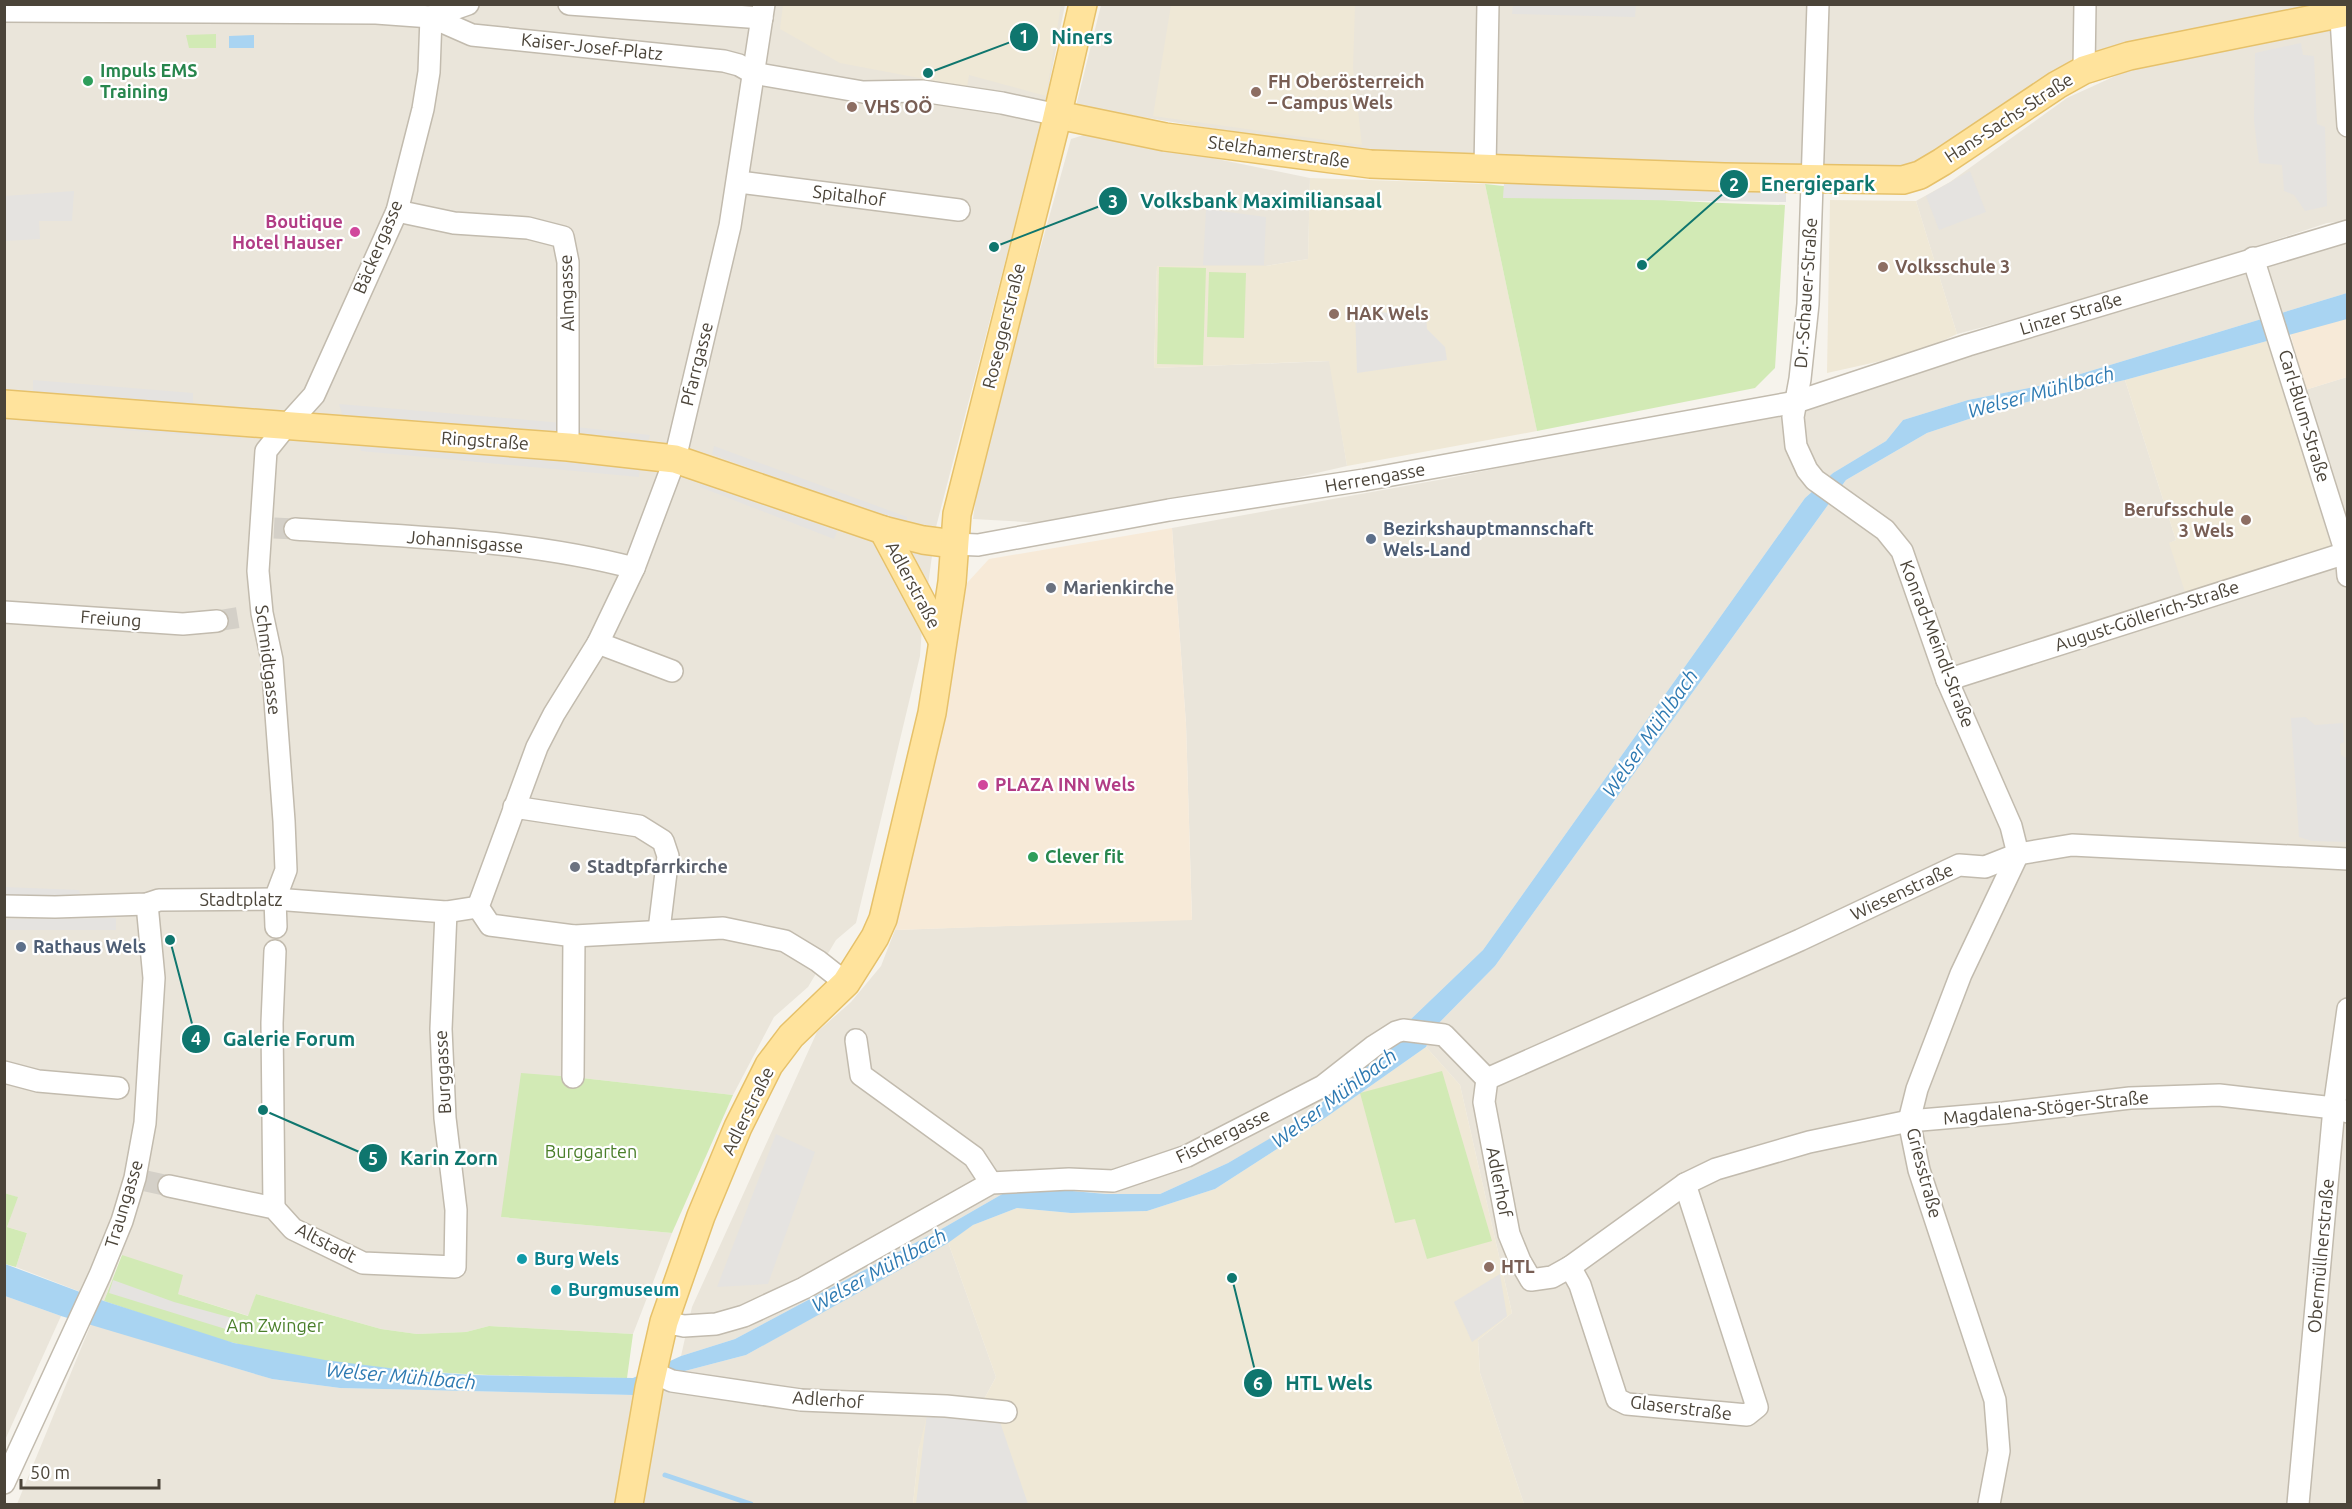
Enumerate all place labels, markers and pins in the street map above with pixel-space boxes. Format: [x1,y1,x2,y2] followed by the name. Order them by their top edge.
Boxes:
[1009,18,1124,56] callout: Niners
[100,60,197,101] place label: Impuls EMS Training
[1268,71,1425,112] place label: FH Oberösterreich – Campus Wels
[81,74,95,88] marker: Impuls EMS Training
[1249,85,1263,99] marker: FH Oberösterreich – Campus Wels
[864,96,932,116] place label: VHS OÖ
[845,100,859,114] marker: VHS OÖ
[1719,165,1887,203] callout: Energiepark
[1098,182,1393,220] callout: Volksbank Maximiliansaal
[232,211,344,252] place label: Boutique Hotel Hauser
[348,225,362,239] marker: Boutique Hotel Hauser
[1895,256,2010,276] place label: Volksschule 3
[1876,260,1890,274] marker: Volksschule 3
[1346,303,1429,323] place label: HAK Wels
[1327,307,1341,321] marker: HAK Wels
[2124,499,2234,540] place label: Berufsschule 3 Wels
[2239,513,2253,527] marker: Berufsschule 3 Wels
[1383,518,1594,559] place label: Bezirkshauptmannschaft Wels-Land
[1364,532,1378,546] marker: Bezirkshauptmannschaft Wels-Land
[1063,577,1174,597] place label: Marienkirche
[1044,581,1058,595] marker: Marienkirche
[995,774,1135,794] place label: PLAZA INN Wels
[976,778,990,792] marker: PLAZA INN Wels
[1045,846,1124,866] place label: Clever fit
[1026,850,1040,864] marker: Clever fit
[587,856,728,876] place label: Stadtpfarrkirche
[568,860,582,874] marker: Stadtpfarrkirche
[33,936,146,956] place label: Rathaus Wels
[14,940,28,954] marker: Rathaus Wels
[181,1020,368,1058] callout: Galerie Forum
[358,1139,510,1177] callout: Karin Zorn
[534,1248,619,1268] place label: Burg Wels
[515,1252,529,1266] marker: Burg Wels
[1501,1256,1535,1276] place label: HTL
[1482,1260,1496,1274] marker: HTL
[568,1279,679,1299] place label: Burgmuseum
[549,1283,563,1297] marker: Burgmuseum
[1243,1364,1385,1402] callout: HTL Wels

